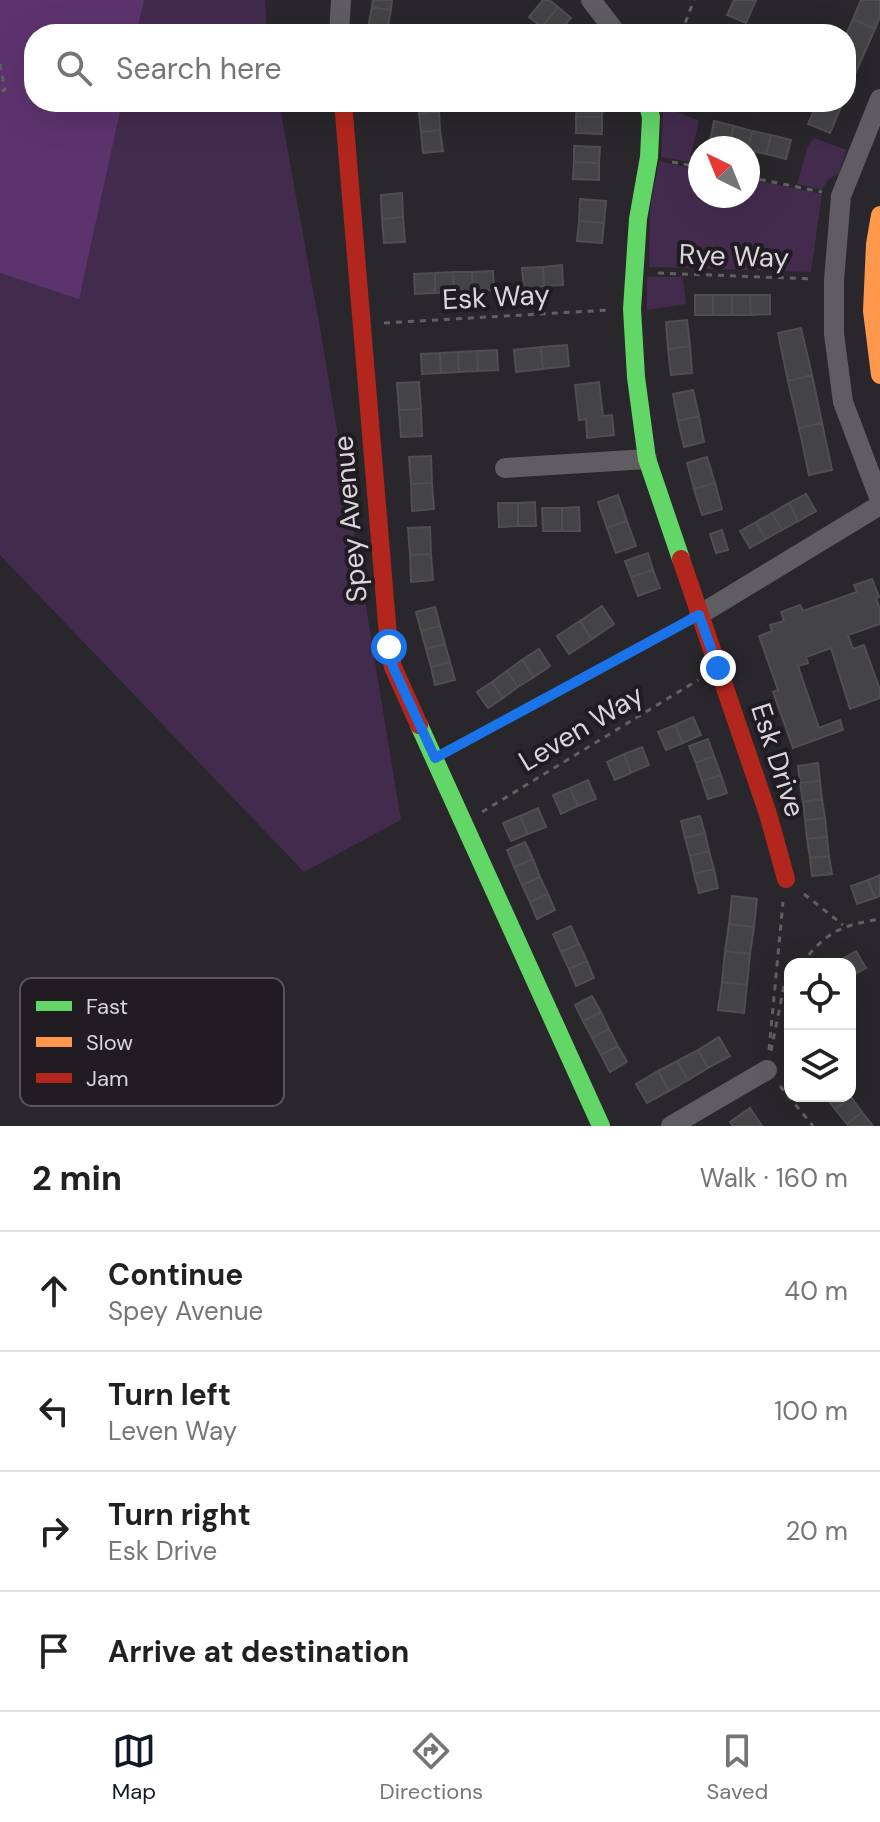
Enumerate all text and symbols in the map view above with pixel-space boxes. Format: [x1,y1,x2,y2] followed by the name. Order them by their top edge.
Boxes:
[24,24,856,112] search box
[52,46,96,90] icon: search
[116,49,282,88] text: Search here
[688,136,760,208] north arrow
[678,236,790,276] street label: Rye Way
[441,276,551,318] street label: Esk Way
[324,434,376,604] street label: Spey Avenue
[371,629,407,665] route start
[700,650,736,686] route end
[512,676,650,780] street label: Leven Way
[742,698,814,822] street label: Esk Drive
[784,958,856,1102] map controls
[784,958,856,1030] button: locate
[20,978,284,1106] legend
[86,992,128,1021] text: Fast
[86,1028,133,1057] text: Slow
[784,1030,856,1102] button: layers
[86,1064,129,1093] text: Jam
[32,1156,122,1201] text: 2 min
[700,1161,848,1195] text: Walk · 160 m
[108,1255,243,1294] text: Continue
[32,1269,76,1313] icon: ahead
[784,1274,848,1308] text: 40 m
[108,1294,263,1328] text: Spey Avenue
[108,1375,231,1414] text: Turn left
[32,1389,76,1433] icon: left
[774,1394,848,1428] text: 100 m
[108,1414,237,1448] text: Leven Way
[108,1495,251,1534] text: Turn right
[32,1509,76,1553] icon: right
[785,1514,848,1548] text: 20 m
[108,1534,217,1568] text: Esk Drive
[32,1629,76,1673] icon: arrive
[108,1632,409,1671] text: Arrive at destination
[112,1729,156,1806] tab: Map
[380,1729,483,1806] tab: Directions
[707,1729,768,1806] tab: Saved

